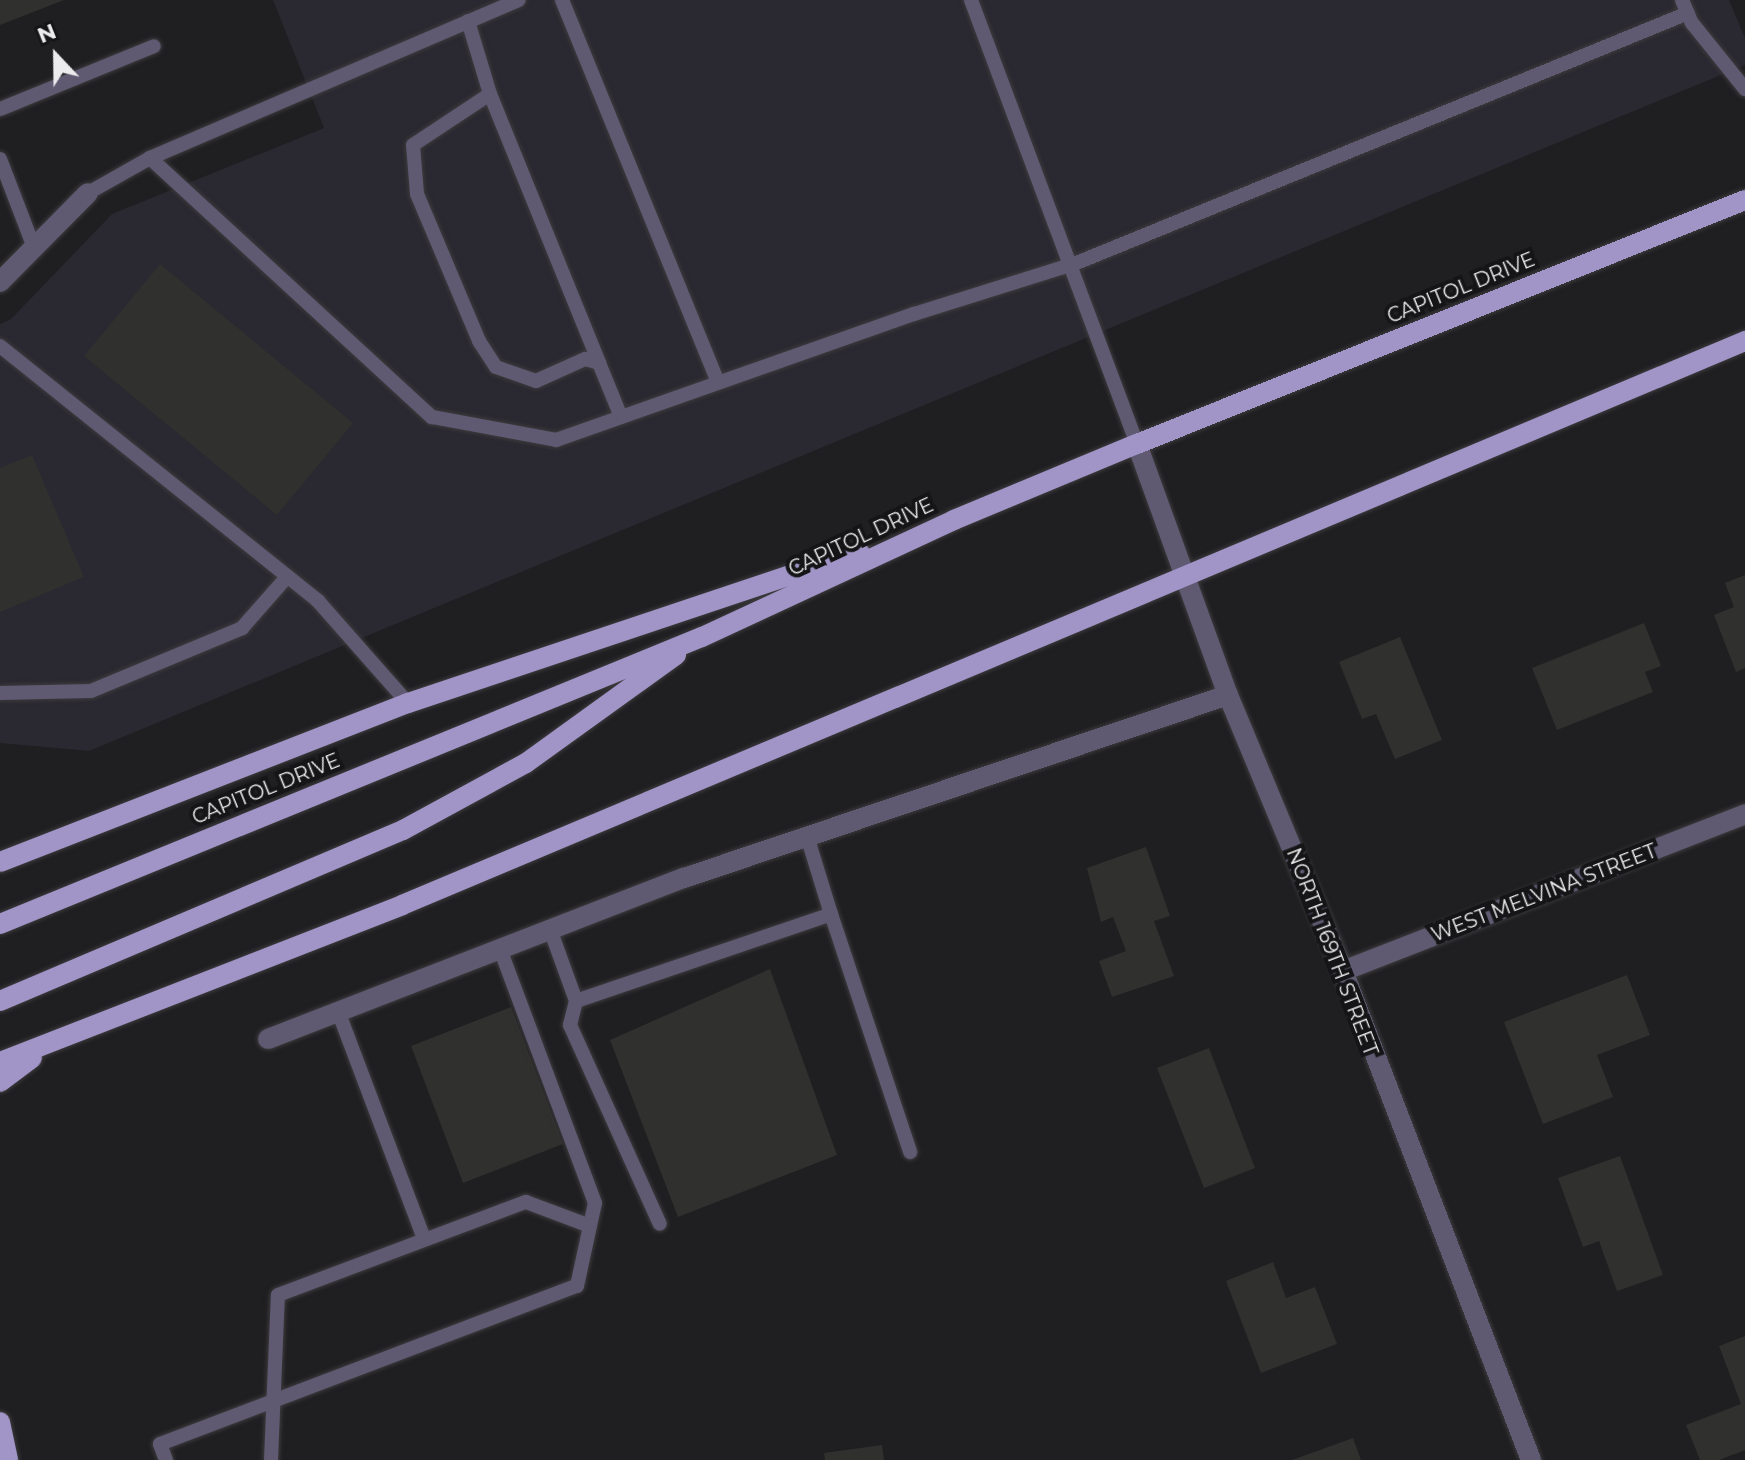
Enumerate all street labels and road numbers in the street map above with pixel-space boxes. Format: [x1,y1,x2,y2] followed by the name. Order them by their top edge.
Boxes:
[1384,247,1538,329] street label: CAPITOL DRIVE
[785,493,937,581] street label: CAPITOL DRIVE
[189,748,343,830] street label: CAPITOL DRIVE
[1428,839,1660,947] street label: WEST MELVINA STREET
[1281,845,1383,1059] street label: NORTH 169TH STREET

